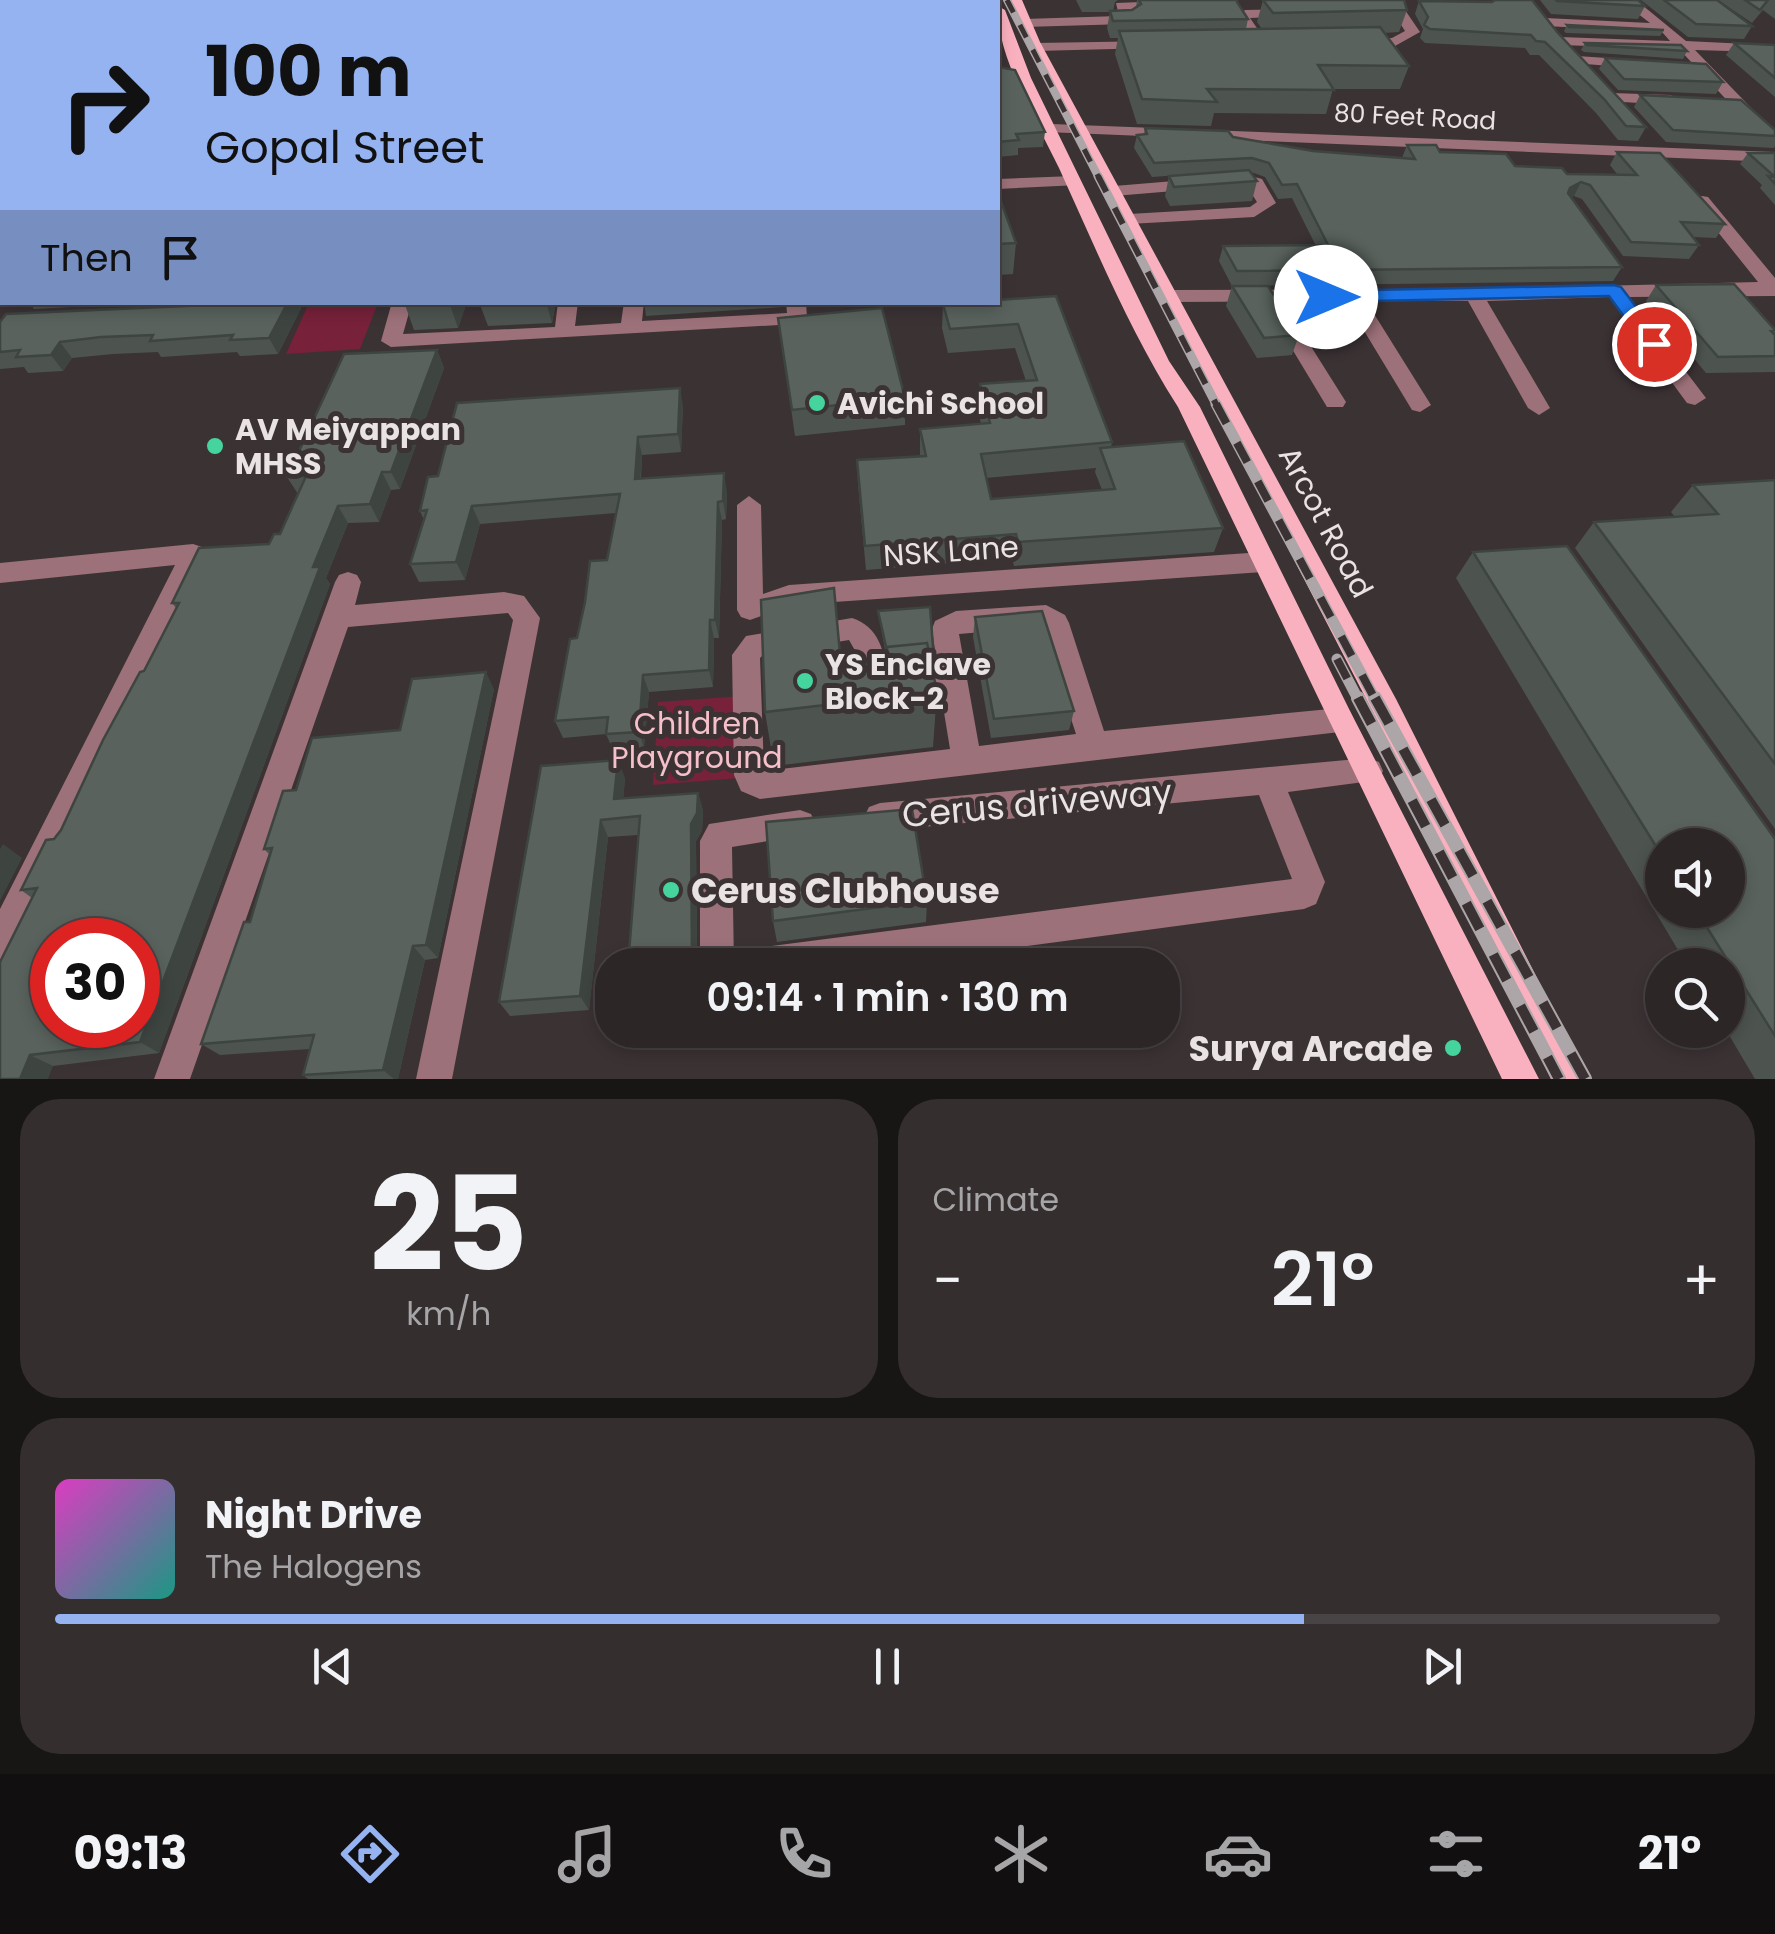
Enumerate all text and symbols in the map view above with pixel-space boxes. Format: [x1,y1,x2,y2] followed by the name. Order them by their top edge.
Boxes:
[205,22,412,121] text: 100 m
[40,40,170,170] icon: right
[1333,95,1497,139] street label: 80 Feet Road
[205,116,485,179] text: Gopal Street
[153,230,208,285] icon: arrive
[40,231,133,284] text: Then
[1274,245,1378,349] position arrow
[1612,302,1697,387] pin
[1627,317,1682,372] icon: arrive
[837,382,1044,425] place label: Avichi School
[806,392,828,414] marker: Avichi School
[235,408,461,485] place label: AV Meiyappan MHSS
[204,435,226,457] marker: AV Meiyappan MHSS
[1268,439,1384,605] street label: Arcot Road
[882,525,1020,577] street label: NSK Lane
[825,643,991,720] place label: YS Enclave Block-2
[794,670,816,692] marker: YS Enclave Block-2
[611,702,783,779] park label: Children Playground
[900,767,1174,839] street label: Cerus driveway
[1645,828,1745,1048] map controls
[1645,828,1745,928] button: sound
[691,866,1000,915] place label: Cerus Clubhouse
[660,879,682,901] marker: Cerus Clubhouse
[30,918,160,1048] speed limit sign: 30
[1645,948,1745,1048] button: search
[706,971,1069,1024] text: 09:14 · 1 min · 130 m
[1189,1024,1433,1073] place label: Surya Arcade
[1442,1037,1464,1059] marker: Surya Arcade
[369,1133,528,1316] text: 25
[933,1177,1059,1222] text: Climate
[1271,1227,1374,1332] text: 21°
[933,1242,963,1319] text: −
[1682,1242,1720,1319] text: +
[406,1291,491,1336] text: km/h
[205,1488,422,1541] text: Night Drive
[205,1544,422,1589] text: The Halogens
[305,1639,360,1694] icon: previous
[860,1639,915,1694] icon: pause
[1415,1639,1470,1694] icon: next
[335,1819,405,1889] icon: directions
[552,1819,622,1889] icon: music
[769,1819,839,1889] icon: phone
[986,1819,1056,1889] icon: climate
[1203,1819,1273,1889] icon: car
[1421,1819,1491,1889] icon: filters
[74,1822,188,1885] text: 09:13
[1638,1822,1701,1885] text: 21°

